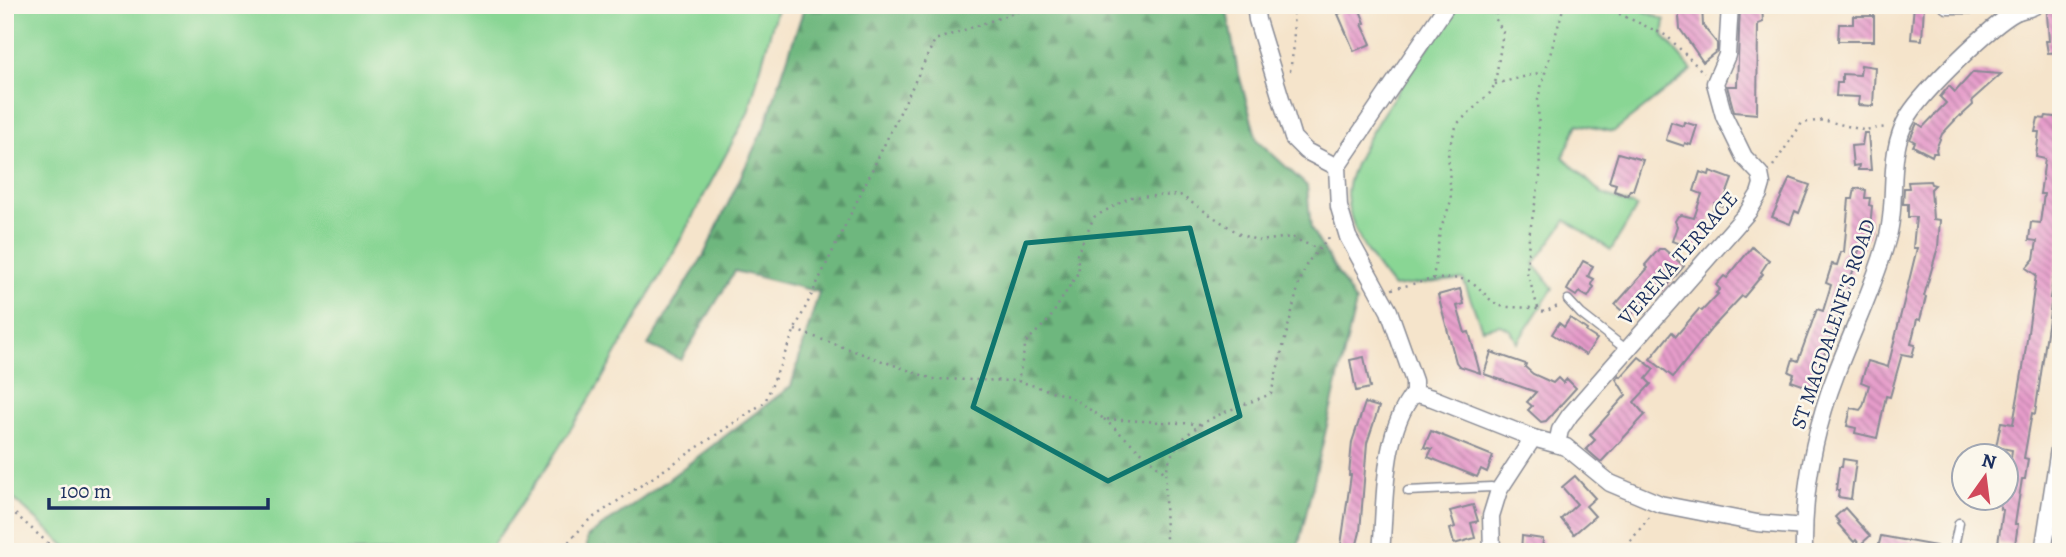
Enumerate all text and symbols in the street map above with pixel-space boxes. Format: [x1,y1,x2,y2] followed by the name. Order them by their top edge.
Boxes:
[1611,185,1744,332] street label: VERENA TERRACE
[1784,215,1882,433] street label: ST MAGDALENE'S ROAD
[1951,442,2021,512] north arrow
[1979,447,1999,476] text: N
[49,466,268,510] scale bar
[60,477,111,505] text: 100 m

